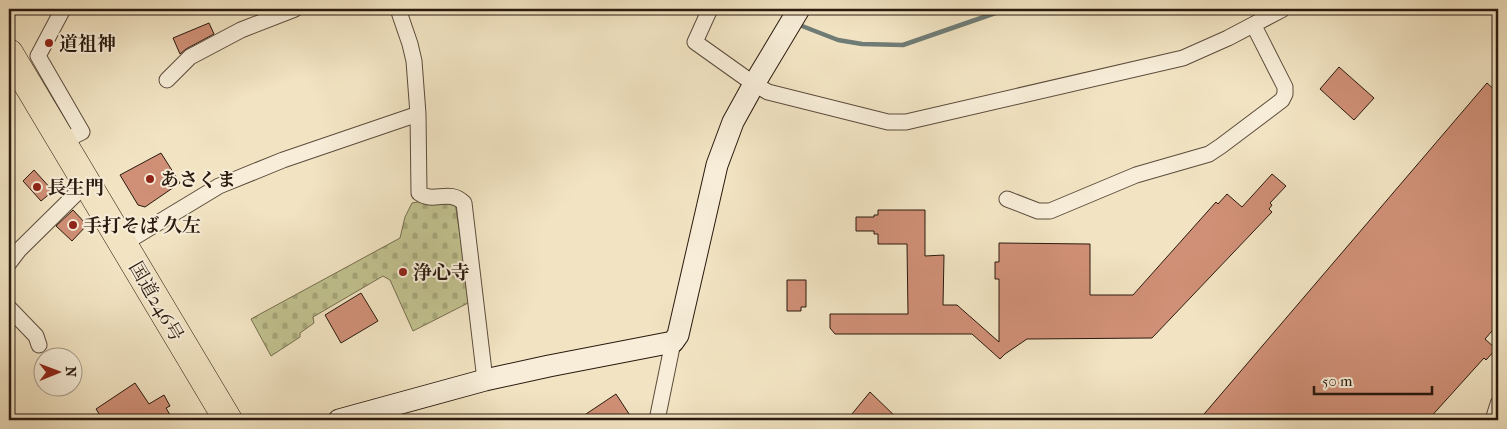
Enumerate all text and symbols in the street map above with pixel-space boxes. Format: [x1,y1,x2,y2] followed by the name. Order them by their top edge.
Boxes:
[59,33,116,55] place label: 道祖神
[43,37,55,49] marker: 道祖神
[160,169,236,191] place label: あさくま
[144,173,156,185] marker: あさくま
[47,177,104,199] place label: 長生門
[31,181,43,193] marker: 長生門
[83,215,201,237] place label: 手打そば 久左
[67,219,79,231] marker: 手打そば 久左
[125,258,188,345] street label: 国道246号
[413,262,470,284] place label: 浄心寺
[397,266,409,278] marker: 浄心寺
[32,346,82,396] north arrow
[1314,364,1432,396] scale bar
[62,366,79,378] text: N
[1322,372,1353,390] text: 50 m

